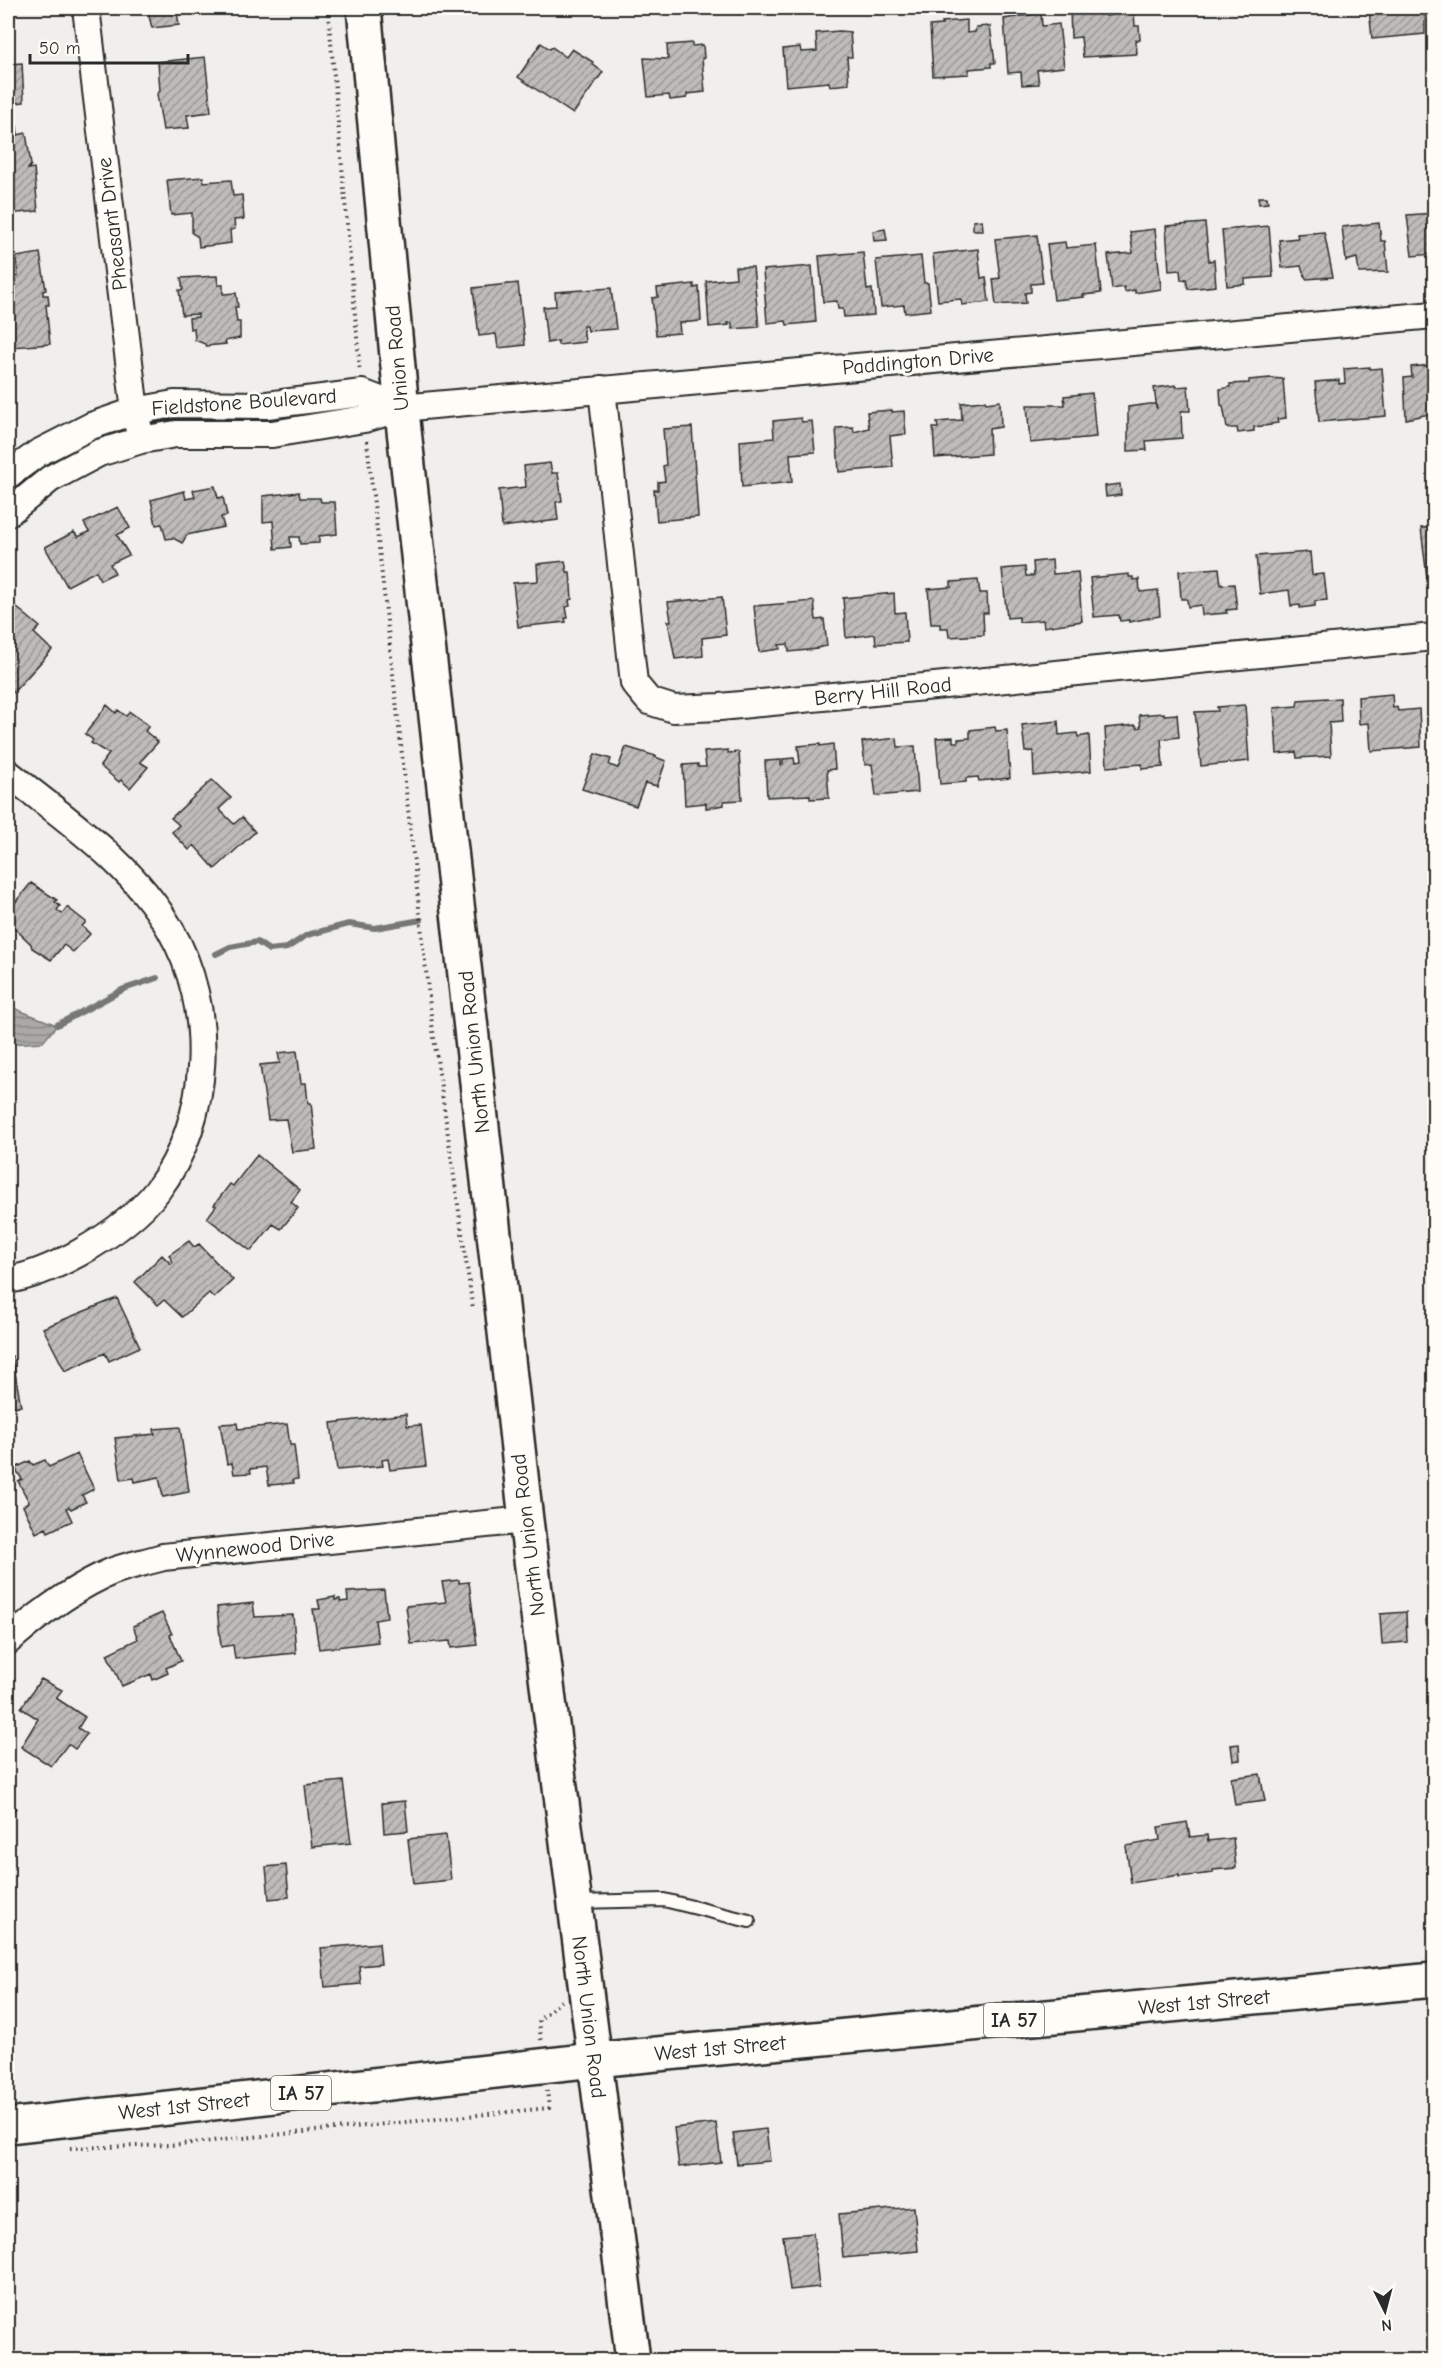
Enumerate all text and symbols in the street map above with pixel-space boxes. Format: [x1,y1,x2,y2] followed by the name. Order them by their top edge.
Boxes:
[30,27,188,65] scale bar
[39,38,81,59] text: 50 m
[92,156,132,292] street label: Pheasant Drive
[380,304,414,412] street label: Union Road
[841,342,995,380] street label: Paddington Drive
[151,384,337,420] street label: Fieldstone Boulevard
[813,672,953,710] street label: Berry Hill Road
[454,969,494,1135] street label: North Union Road
[506,1452,550,1618] street label: North Union Road
[175,1527,335,1567] street label: Wynnewood Drive
[567,1934,611,2100] street label: North Union Road
[1137,1984,1272,2020] street label: West 1st Street
[984,2003,1044,2037] road number: IA 57
[653,2030,788,2066] street label: West 1st Street
[271,2076,331,2110] road number: IA 57
[117,2087,252,2125] street label: West 1st Street
[1355,2281,1415,2341] north arrow
[1380,2315,1393,2334] text: N

